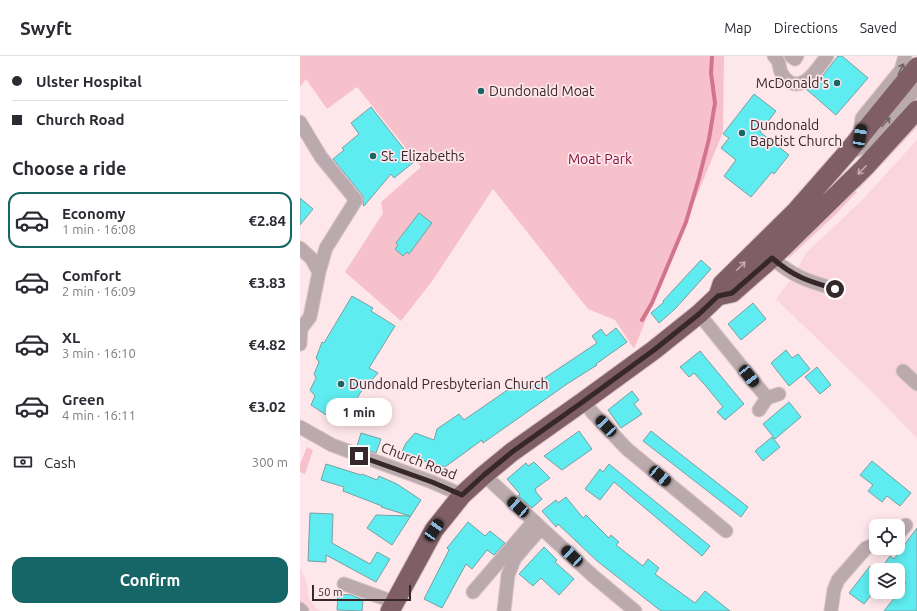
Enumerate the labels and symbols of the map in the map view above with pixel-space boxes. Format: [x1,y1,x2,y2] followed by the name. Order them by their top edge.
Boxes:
[898,63,905,75] one-way arrow
[756,75,829,91] place label: McDonald's
[832,78,842,88] marker: McDonald's
[489,83,595,99] place label: Dundonald Moat
[476,86,486,96] marker: Dundonald Moat
[750,117,842,149] place label: Dundonald Baptist Church
[881,117,891,127] one-way arrow
[852,123,868,149] car
[737,128,747,138] marker: Dundonald Baptist Church
[381,148,465,164] place label: St. Elizabeths
[368,151,378,161] marker: St. Elizabeths
[568,151,632,167] park label: Moat Park
[857,165,867,175] one-way arrow
[736,261,746,270] one-way arrow
[826,280,844,298] route start
[737,363,761,389] car
[349,376,549,392] place label: Dundonald Presbyterian Church
[336,379,346,389] marker: Dundonald Presbyterian Church
[326,398,392,426] callout: 1 min
[593,413,619,439] car
[379,439,459,483] street label: Church Road
[350,447,368,465] route end
[647,464,673,488] car
[505,495,531,519] car
[422,517,446,543] car
[559,543,585,569] car
[312,583,411,602] scale bar

